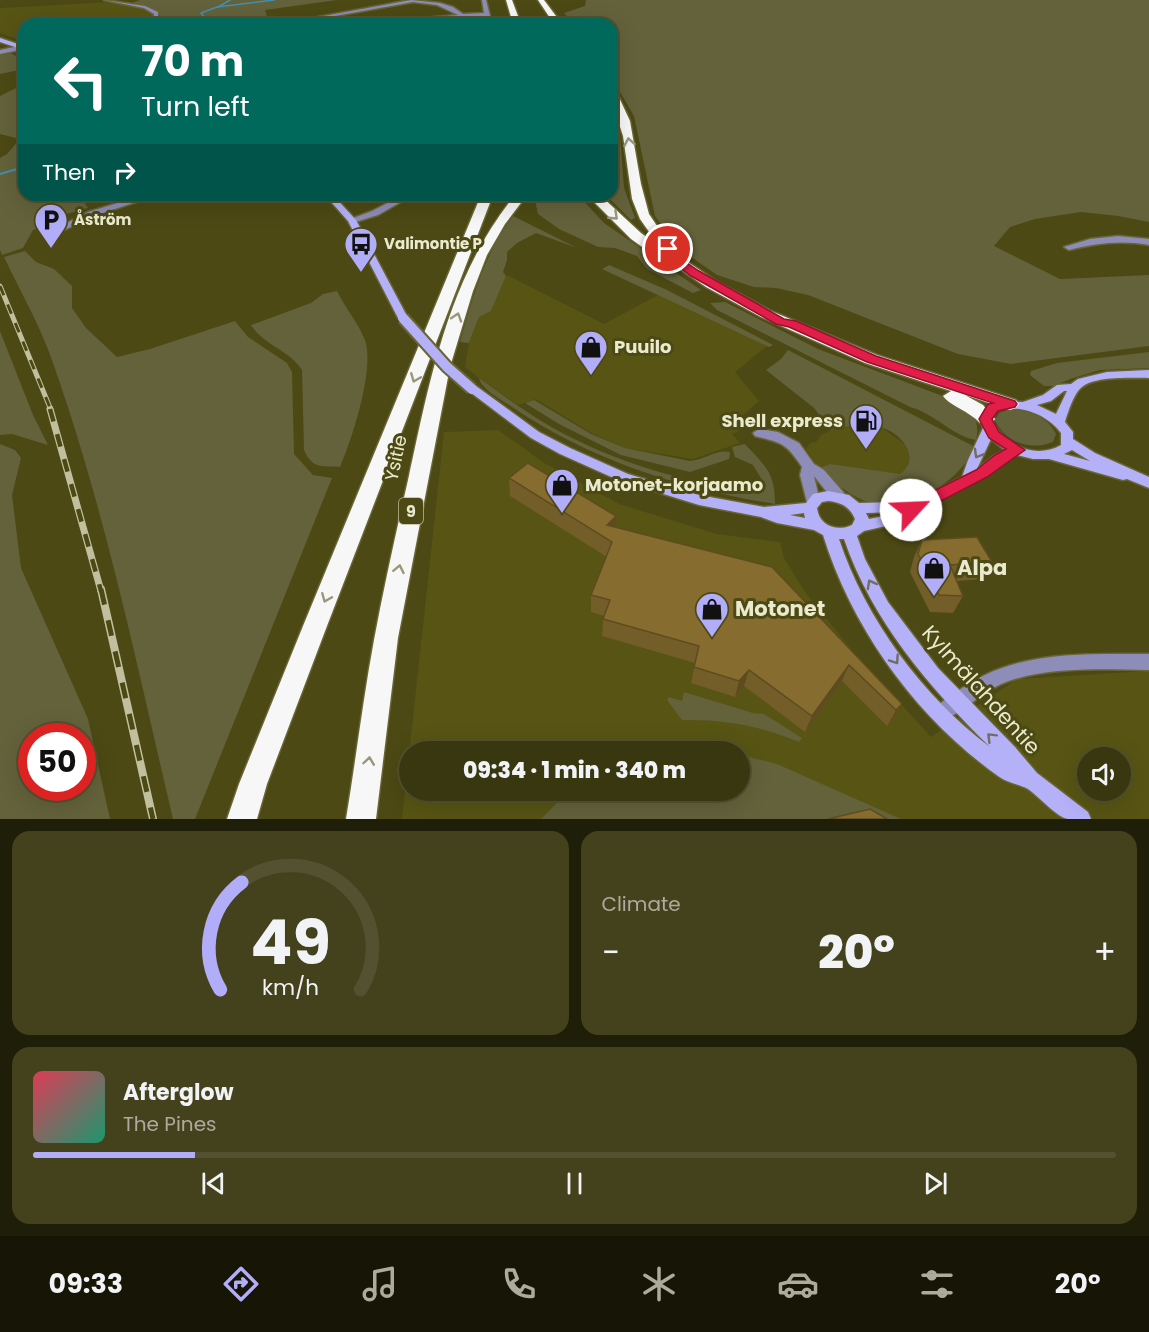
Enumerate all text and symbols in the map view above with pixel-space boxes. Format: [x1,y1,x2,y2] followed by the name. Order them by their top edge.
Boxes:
[141,32,244,91] text: 70 m
[42,42,120,120] icon: left
[141,88,250,125] text: Turn left
[623,138,636,148] one-way arrow
[108,156,141,189] icon: right
[42,157,96,188] text: Then
[33,202,69,249] parking icon: Åström
[74,209,131,230] place label: Åström
[607,209,618,220] one-way arrow
[642,223,693,274] pin
[343,226,379,273] bus stop icon: Valimontie P
[651,232,684,265] icon: arrive
[384,233,482,254] place label: Valimontie P
[450,312,462,323] one-way arrow
[573,329,609,376] shop icon: Puuilo
[614,334,672,359] place label: Puuilo
[410,371,422,382] one-way arrow
[848,403,884,450] fuel station icon: Shell express
[722,408,843,433] place label: Shell express
[378,433,413,483] street label: Ysitie
[974,448,985,458] one-way arrow
[544,467,580,514] shop icon: Motonet-korjaamo
[585,472,763,497] place label: Motonet-korjaamo
[879,478,943,542] position arrow
[399,498,423,524] road number: 9
[916,550,952,597] shop icon: Alpa
[957,553,1007,582] place label: Alpa
[392,564,405,574] one-way arrow
[867,580,878,590] one-way arrow
[321,591,333,602] one-way arrow
[694,591,730,638] shop icon: Motonet
[735,594,825,623] place label: Motonet
[915,619,1047,761] street label: Kylmälahdentie
[887,654,899,664] one-way arrow
[18,723,96,801] speed limit sign: 50
[988,733,999,744] one-way arrow
[1077,747,1131,801] map controls
[1077,747,1131,801] button: sound
[463,755,686,786] text: 09:34 · 1 min · 340 m
[363,756,375,766] one-way arrow
[602,890,681,918] text: Climate
[250,898,331,986] text: 49
[818,921,895,984] text: 20°
[602,929,620,976] text: −
[1093,929,1116,976] text: +
[262,972,319,1003] text: km/h
[123,1077,234,1108] text: Afterglow
[123,1110,217,1138] text: The Pines
[197,1167,230,1200] icon: previous
[558,1167,591,1200] icon: pause
[919,1167,952,1200] icon: next
[220,1263,262,1305] icon: directions
[359,1263,401,1305] icon: music
[498,1263,540,1305] icon: phone
[638,1263,680,1305] icon: climate
[777,1263,819,1305] icon: car
[916,1263,958,1305] icon: filters
[49,1265,123,1302] text: 09:33
[1055,1265,1100,1302] text: 20°

